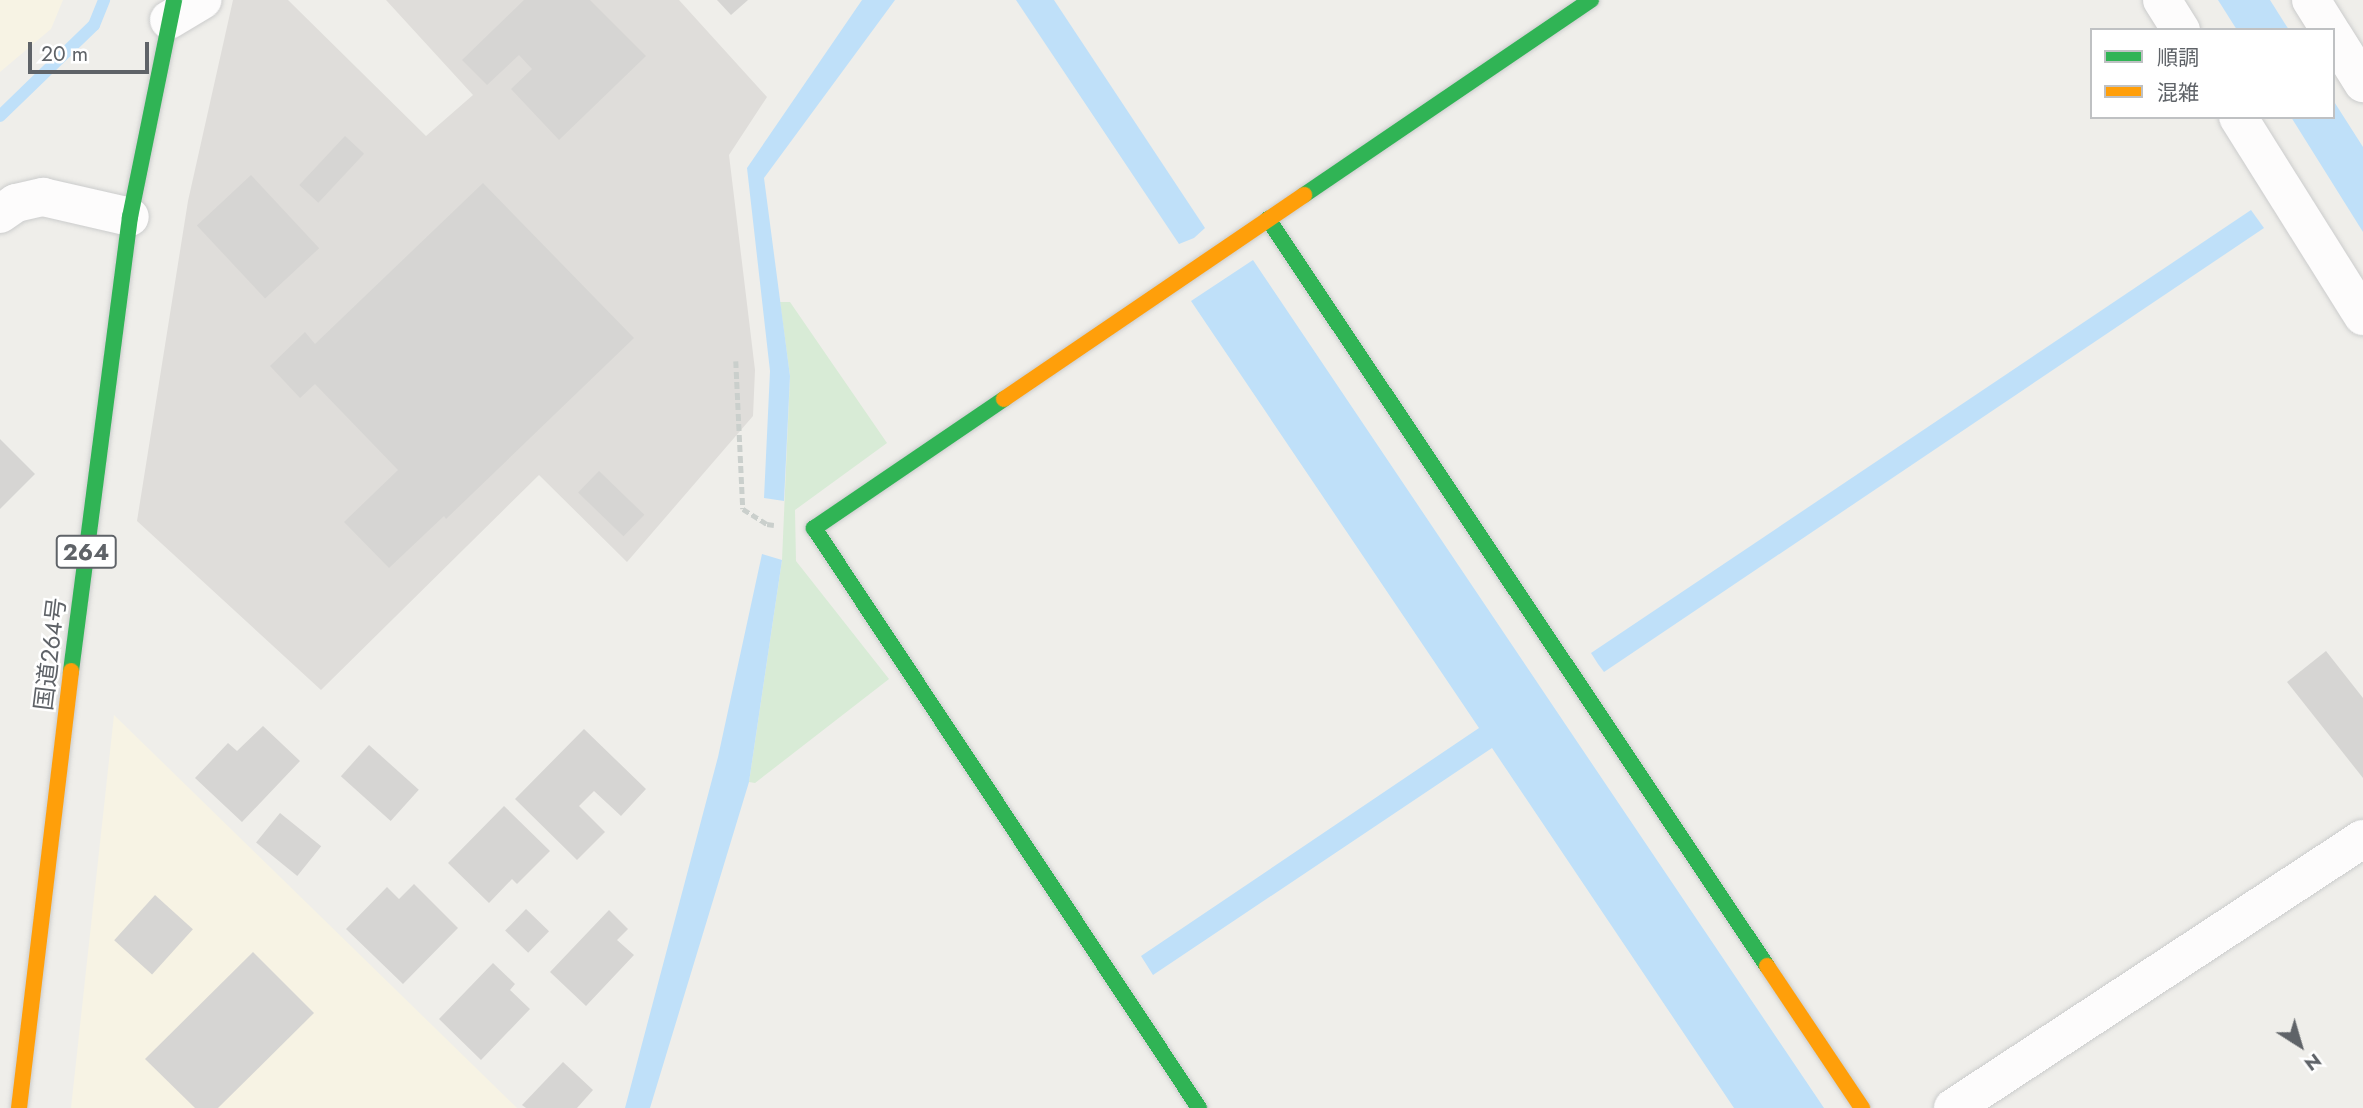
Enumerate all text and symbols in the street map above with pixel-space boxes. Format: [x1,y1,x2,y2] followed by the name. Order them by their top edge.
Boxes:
[32,28,152,72] scale bar
[2090,28,2335,119] legend
[41,39,88,69] text: 20 m
[2157,43,2199,73] text: 順調
[2157,78,2199,108] text: 混雑
[55,532,118,572] road number: 264
[29,596,71,712] street label: 国道264号
[2265,1010,2335,1080] north arrow
[2299,1047,2327,1077] text: N

